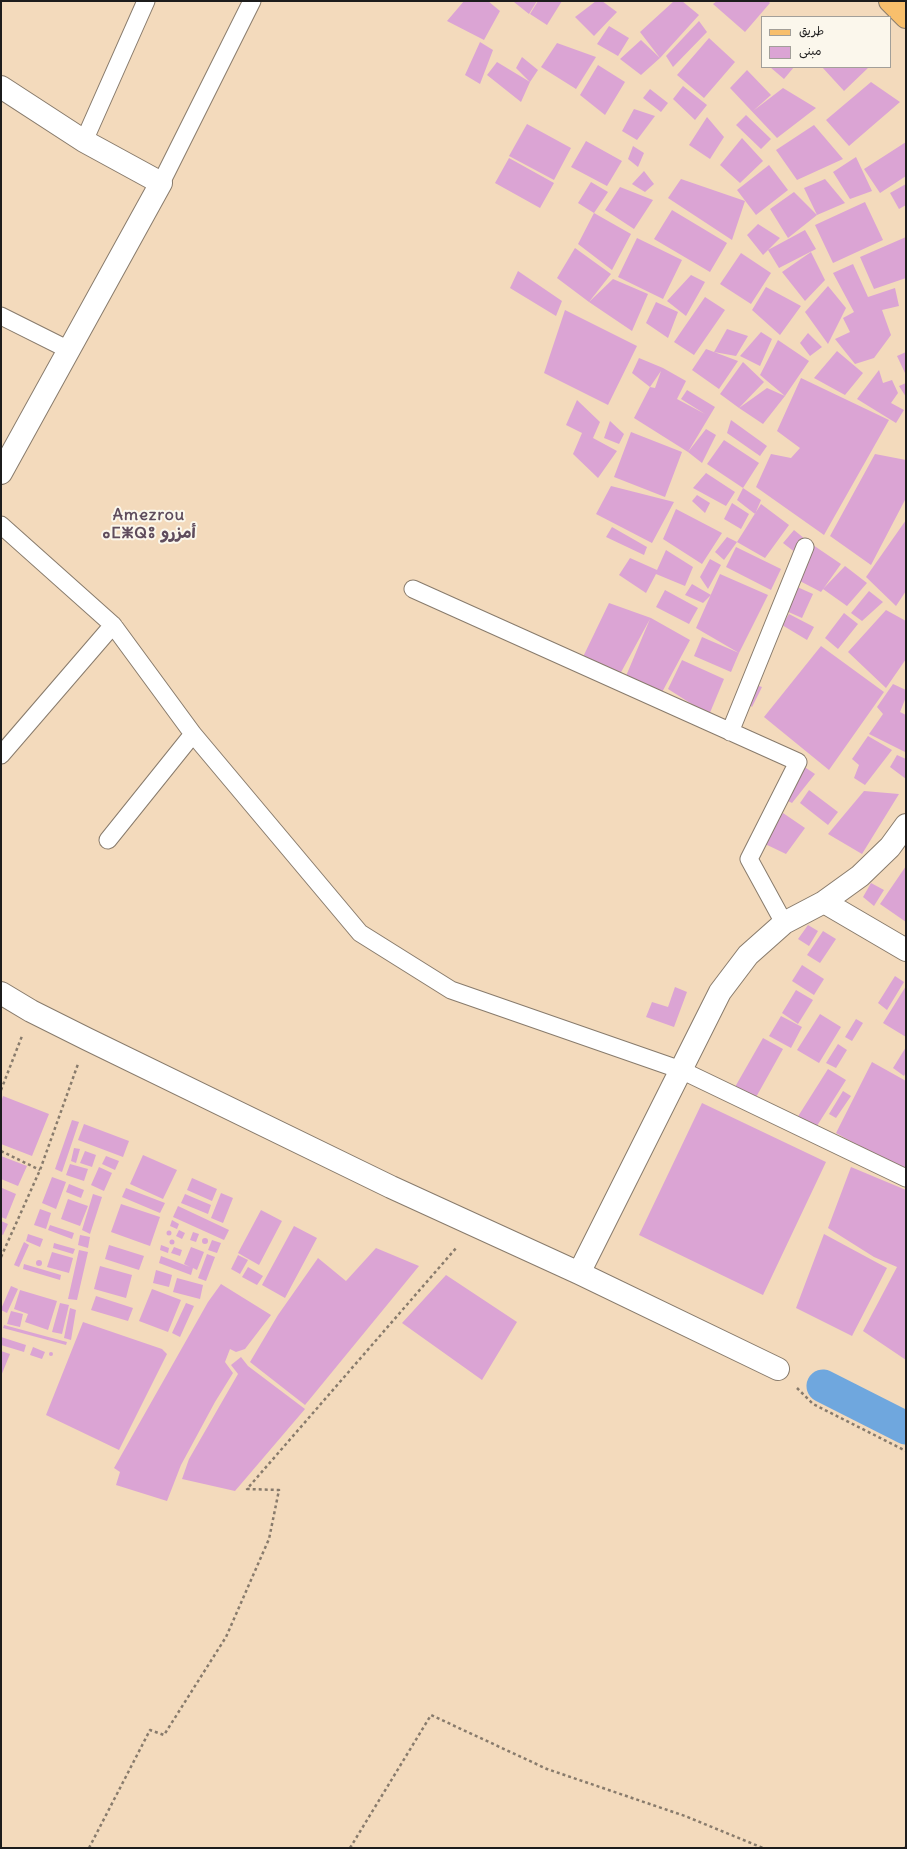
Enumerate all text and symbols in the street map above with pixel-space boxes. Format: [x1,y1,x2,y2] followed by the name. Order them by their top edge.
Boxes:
[761,16,891,68] legend
[799,23,824,38] text: طريق
[799,43,822,58] text: مبنى
[105,505,193,543] district label: Amezrou ⴰⵎⵥⵕⵓ أمزرو

